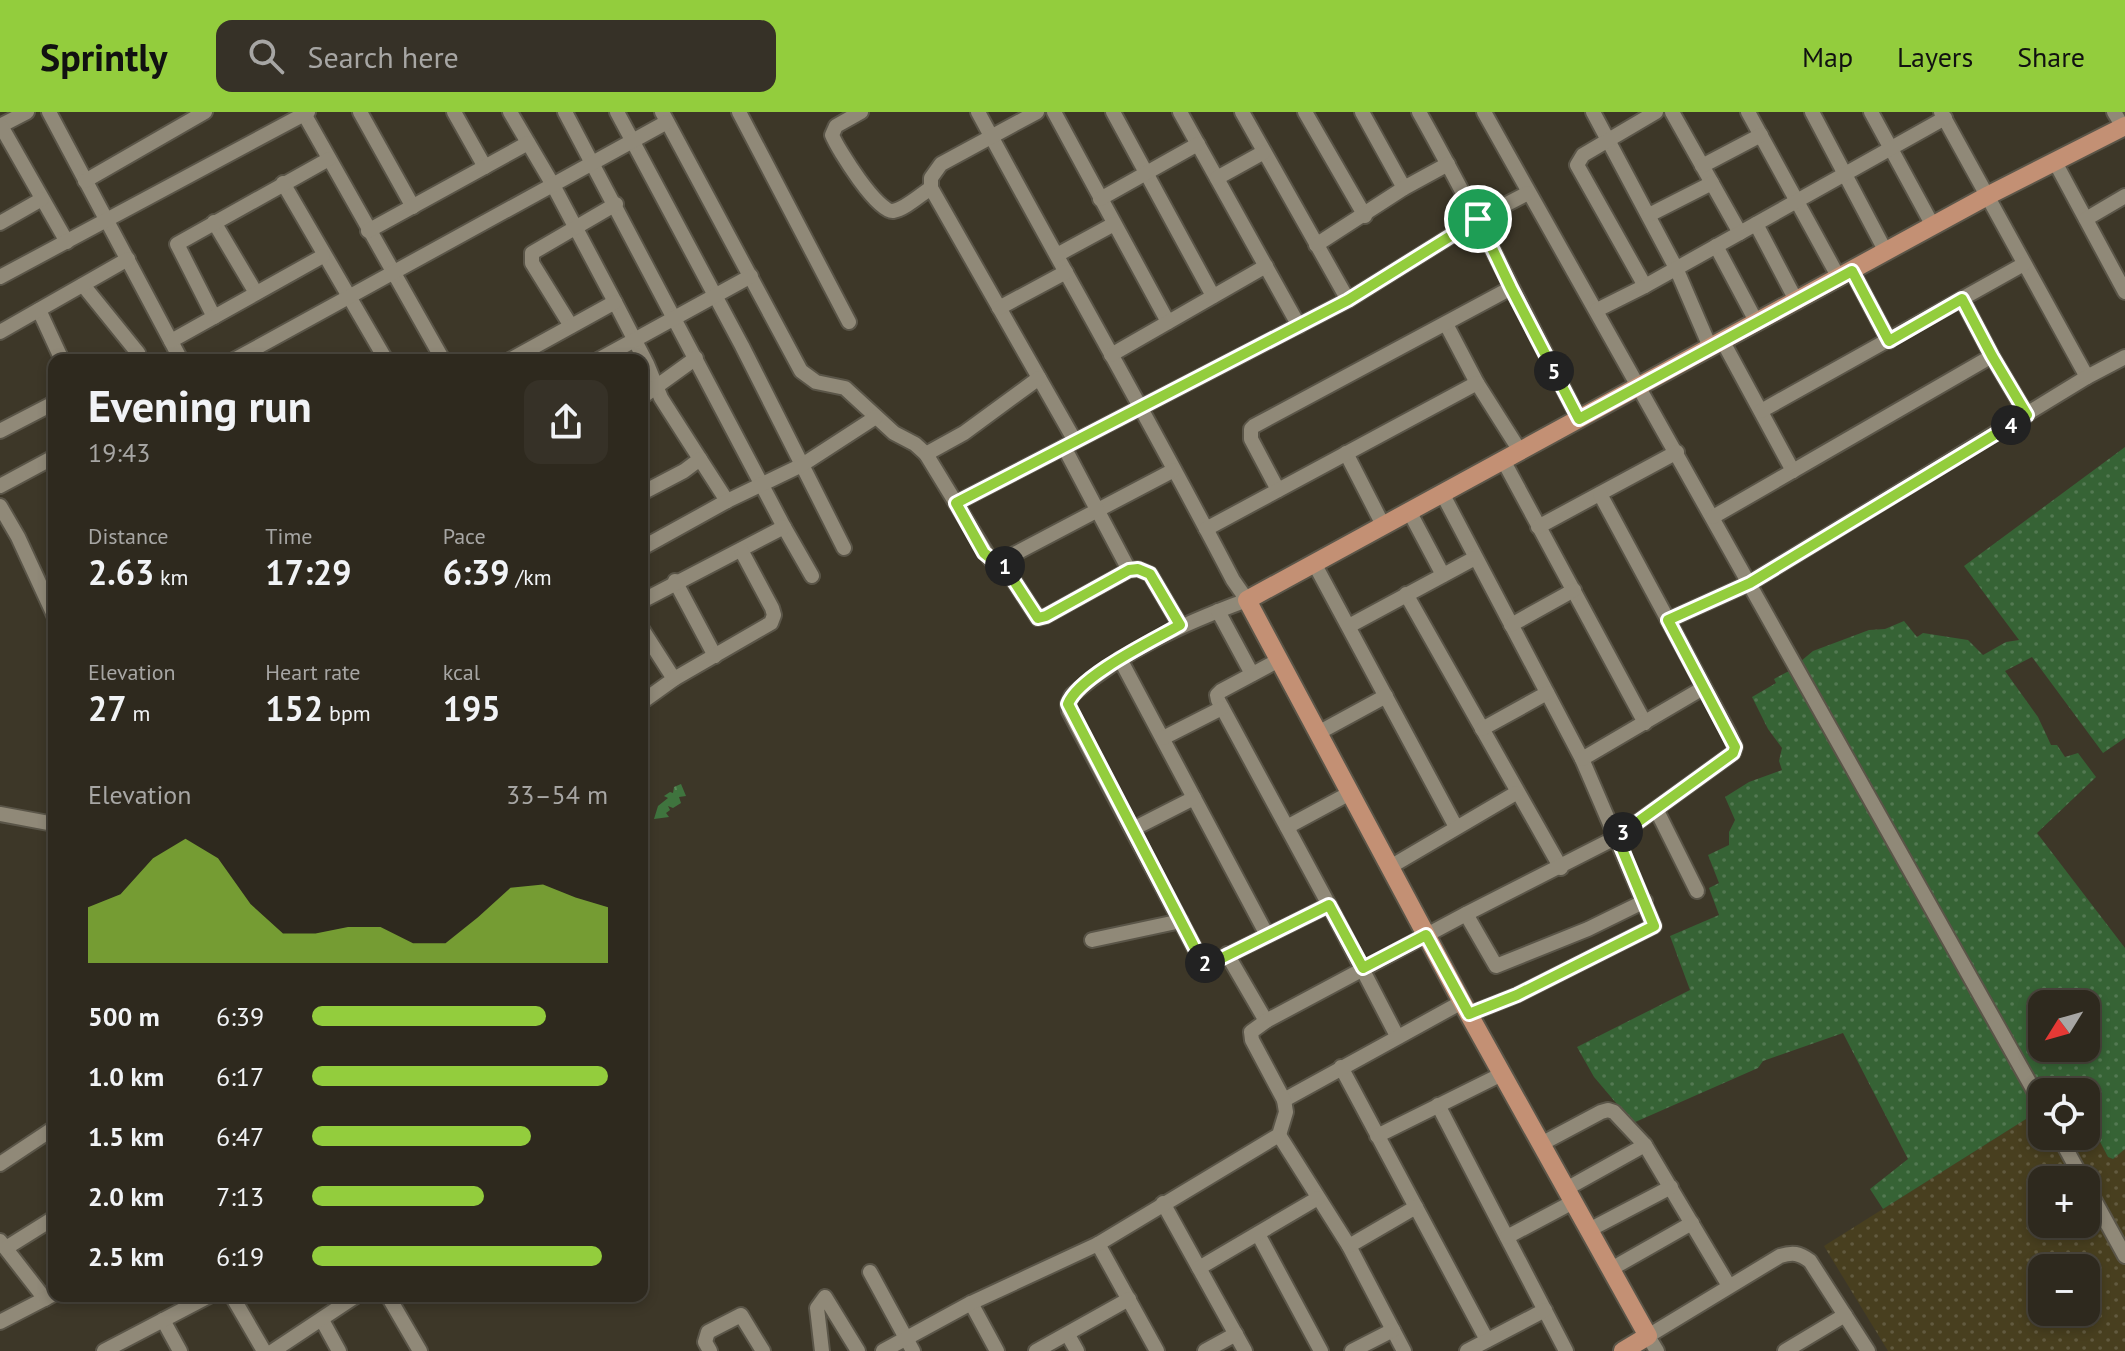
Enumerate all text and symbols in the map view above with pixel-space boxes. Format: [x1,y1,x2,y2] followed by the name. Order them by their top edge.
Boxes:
[216,20,776,92] search box
[40,32,168,81] text: Sprintly
[244,34,288,78] icon: search
[308,37,459,76] text: Search here
[1802,38,1853,75] text: Map
[1897,38,1973,75] text: Layers
[2017,38,2085,75] text: Share
[1444,185,1512,253] pin
[1456,197,1500,241] icon: arrive
[1534,351,1574,391] pin: 5
[1548,357,1560,385] text: 5
[88,377,312,434] text: Evening run
[524,380,608,464] button: share
[1991,405,2031,445] pin: 4
[2005,411,2017,439] text: 4
[88,436,150,469] text: 19:43
[88,522,169,550] text: Distance
[265,522,312,550] text: Time
[443,522,486,550] text: Pace
[985,546,1025,586] pin: 1
[88,550,154,594] text: 2.63
[265,550,352,594] text: 17:29
[443,550,510,594] text: 6:39
[999,552,1011,580] text: 1
[154,563,188,591] text: km
[510,563,552,591] text: /km
[88,658,176,686] text: Elevation
[265,658,360,686] text: Heart rate
[443,658,480,686] text: kcal
[88,686,127,730] text: 27
[265,686,323,730] text: 152
[443,686,501,730] text: 195
[127,699,150,727] text: m
[323,699,371,727] text: bpm
[88,778,192,811] text: Elevation
[506,778,608,811] text: 33–54 m
[1603,812,1643,852] pin: 3
[1617,818,1629,846] text: 3
[1185,943,1225,983] pin: 2
[1199,949,1211,977] text: 2
[2028,990,2100,1062] north arrow
[2028,990,2100,1326] map controls
[88,1000,160,1033] text: 500 m
[216,1000,264,1033] text: 6:39
[88,1060,164,1093] text: 1.0 km
[216,1060,264,1093] text: 6:17
[2028,1078,2100,1150] button: locate
[88,1120,164,1153] text: 1.5 km
[216,1120,264,1153] text: 6:47
[2028,1166,2100,1238] button: +
[88,1180,164,1213] text: 2.0 km
[216,1180,264,1213] text: 7:13
[88,1240,164,1273] text: 2.5 km
[216,1240,264,1273] text: 6:19
[2028,1254,2100,1326] button: −

